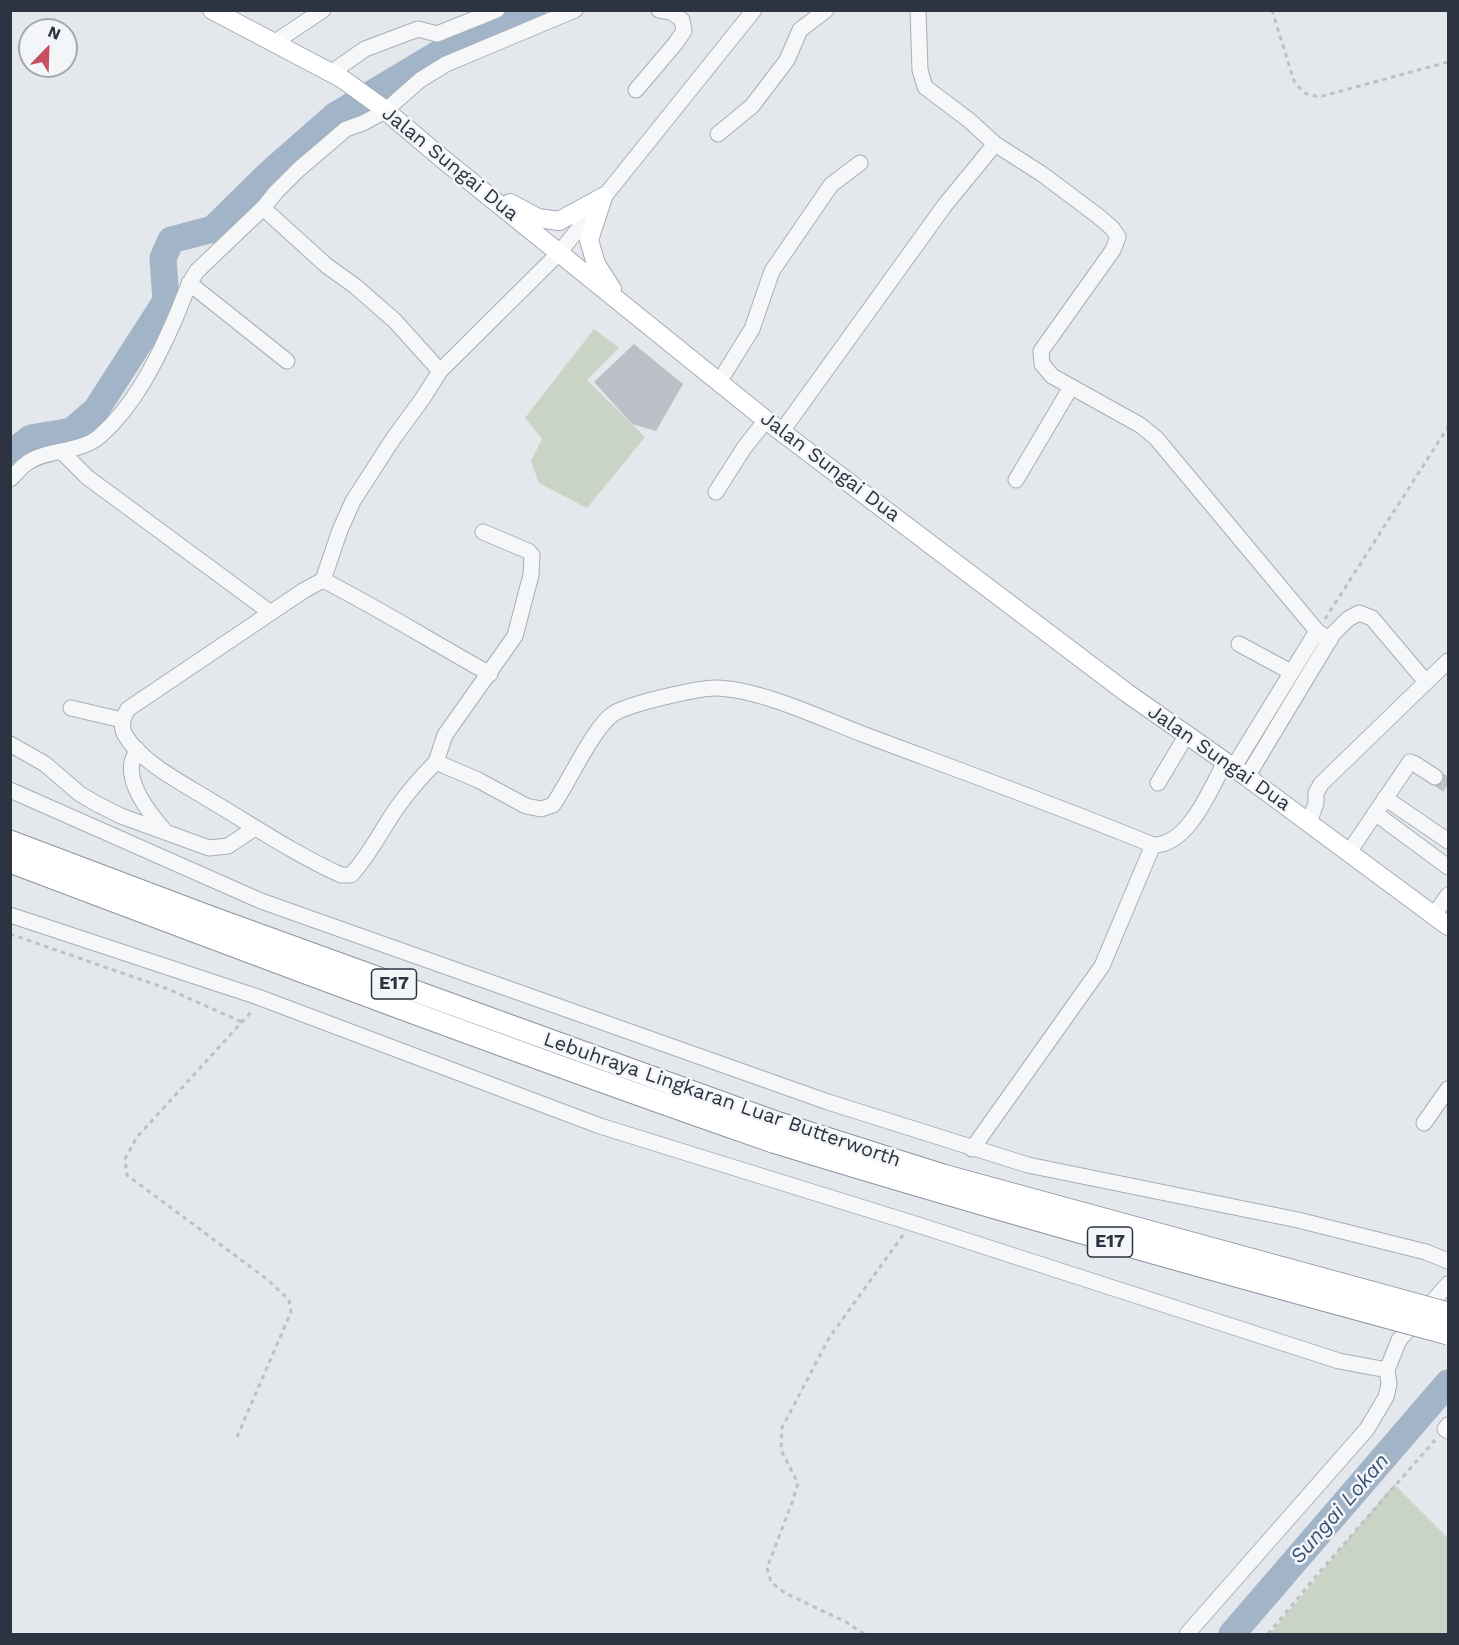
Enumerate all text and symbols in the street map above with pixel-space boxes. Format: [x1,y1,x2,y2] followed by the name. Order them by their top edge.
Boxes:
[18,18,78,78] north arrow
[45,22,64,44] text: N
[377,102,523,226] street label: Jalan Sungai Dua
[755,407,905,527] street label: Jalan Sungai Dua
[1143,700,1295,816] street label: Jalan Sungai Dua
[372,969,416,999] road number: E17
[540,1027,904,1173] street label: Lebuhraya Lingkaran Luar Butterworth
[1088,1227,1132,1257] road number: E17
[1285,1449,1395,1569] water label: Sungai Lokan

